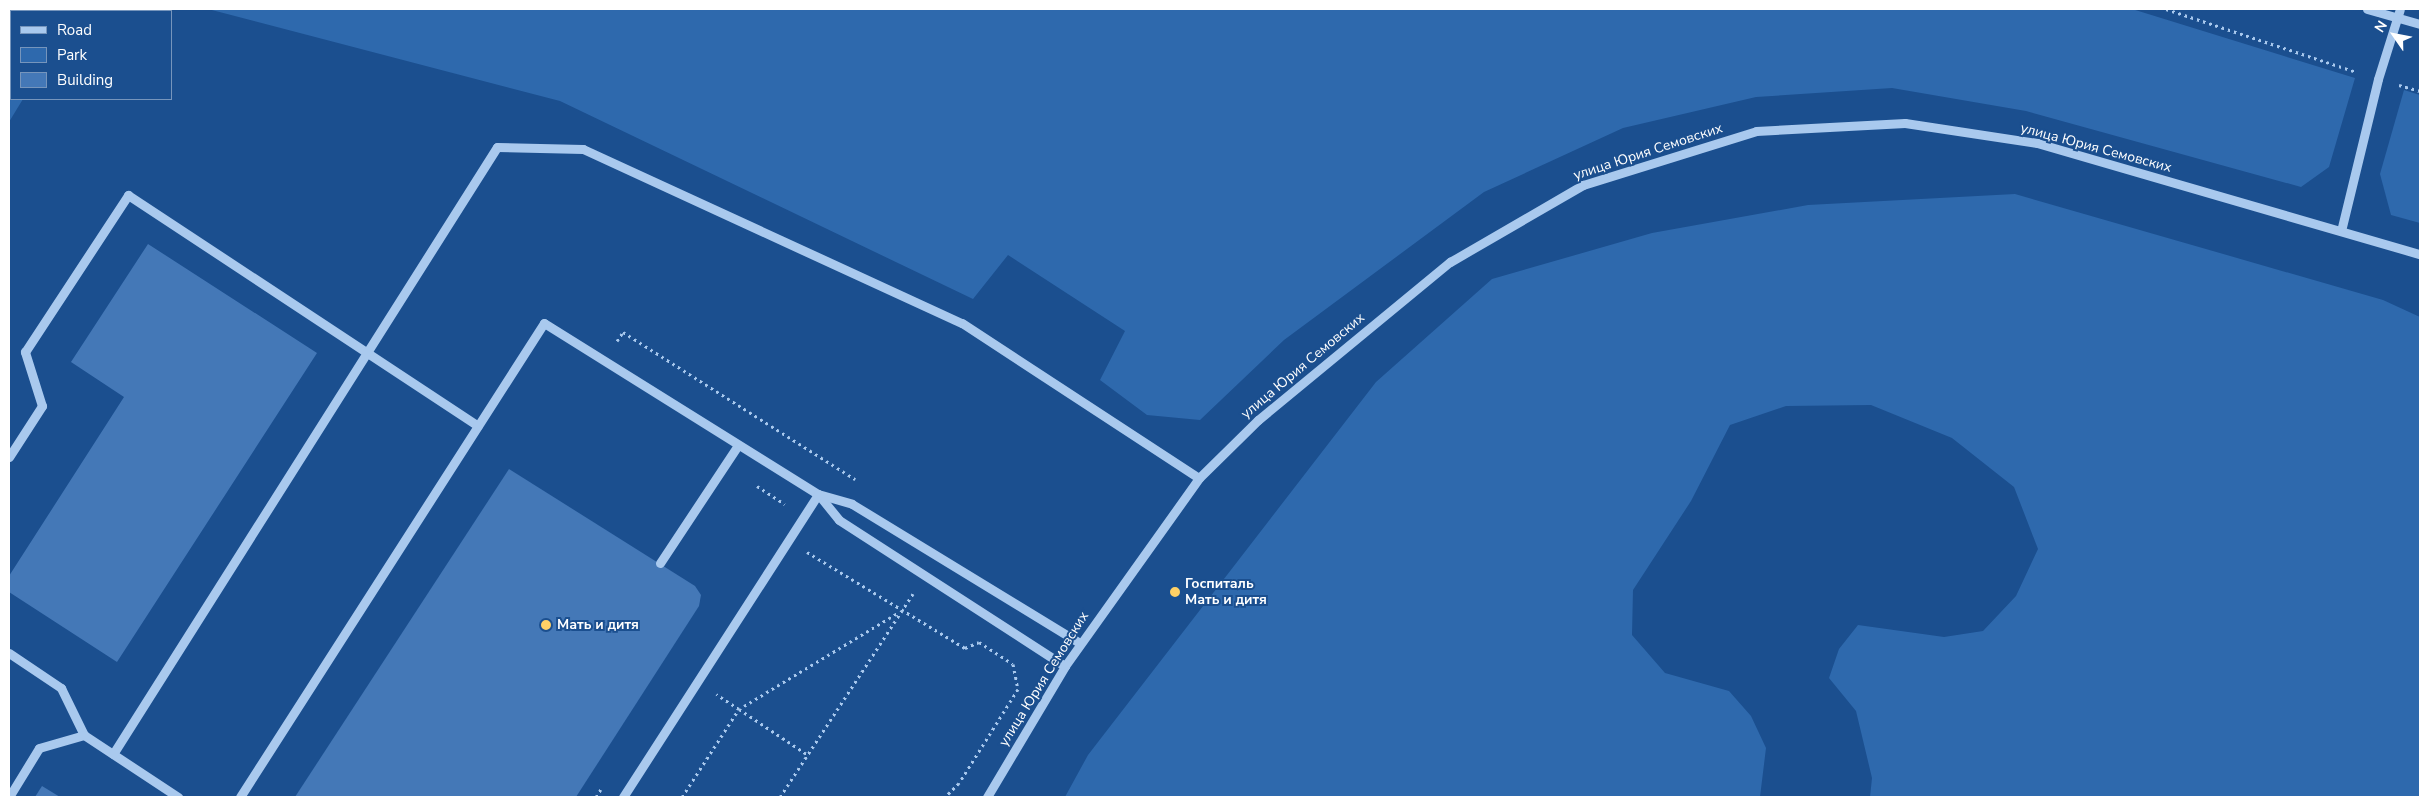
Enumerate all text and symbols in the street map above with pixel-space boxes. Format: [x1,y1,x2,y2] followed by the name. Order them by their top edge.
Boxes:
[10,10,172,100] legend
[2369,10,2419,60] north arrow
[2370,17,2392,36] text: N
[57,20,92,40] text: Road
[57,45,87,65] text: Park
[57,70,113,90] text: Building
[1571,120,1725,184] street label: улица Юрия Семовских
[2019,120,2173,176] street label: улица Юрия Семовских
[1238,309,1368,423] street label: улица Юрия Семовских
[1185,576,1267,608] place label: Госпиталь Мать и дитя
[1169,586,1181,598] marker: Госпиталь Мать и дитя
[996,608,1092,750] street label: улица Юрия Семовских
[557,617,639,633] place label: Мать и дитя
[539,618,553,632] marker: Мать и дитя

